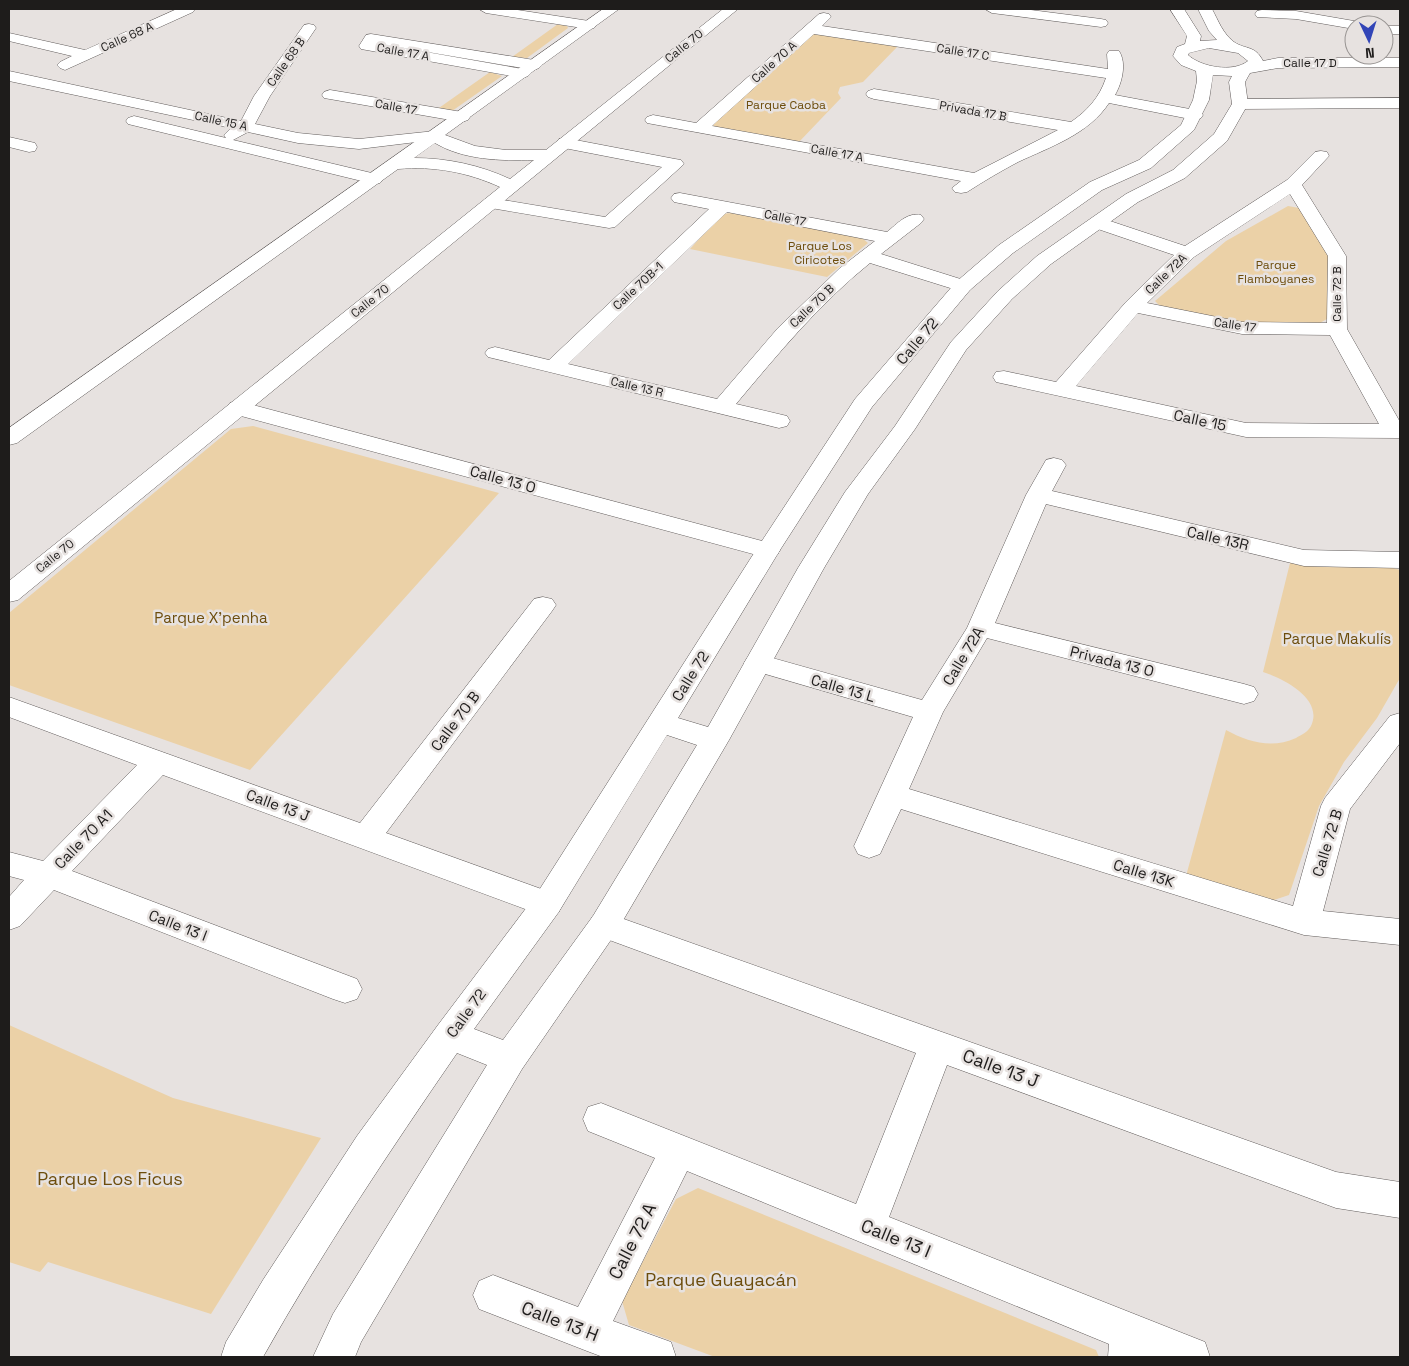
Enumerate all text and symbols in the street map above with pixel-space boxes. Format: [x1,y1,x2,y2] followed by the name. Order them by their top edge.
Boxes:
[1344,15,1394,65] north arrow
[98,18,156,56] street label: Calle 68 A
[661,26,707,66] street label: Calle 70
[263,34,309,90] street label: Calle 68 B
[748,37,800,87] street label: Calle 70 A
[376,40,431,65] street label: Calle 17 A
[935,40,991,64] street label: Calle 17 C
[1365,44,1375,62] text: N
[1283,55,1337,71] street label: Calle 17 D
[374,95,419,119] street label: Calle 17
[746,97,826,113] park label: Parque Caoba
[938,97,1008,125] street label: Privada 17 B
[193,108,249,134] street label: Calle 15 A
[810,141,865,166] street label: Calle 17 A
[763,206,808,230] street label: Calle 17
[788,238,852,268] park label: Parque Los Ciricotes
[1142,250,1191,298] street label: Calle 72A
[1238,257,1314,287] park label: Parque Flamboyanes
[609,259,667,313] street label: Calle 70B-1
[1329,266,1345,322] street label: Calle 72 B
[347,281,393,321] street label: Calle 70
[786,281,838,331] street label: Calle 70 B
[892,314,942,368] street label: Calle 72
[1213,314,1257,336] street label: Calle 17
[609,373,665,401] street label: Calle 13 R
[1172,405,1228,435] street label: Calle 15
[468,461,538,497] street label: Calle 13 O
[1185,522,1251,554] street label: Calle 13R
[32,536,78,576] street label: Calle 70
[154,608,268,627] park label: Parque X'penha
[938,623,988,689] street label: Calle 72A
[1283,629,1391,648] park label: Parque Makulís
[1068,641,1156,681] street label: Privada 13 O
[667,647,713,705] street label: Calle 72
[809,670,877,706] street label: Calle 13 L
[426,687,484,755] street label: Calle 70 B
[244,785,313,825] street label: Calle 13 J
[50,805,116,873] street label: Calle 70 A1
[1308,807,1346,879] street label: Calle 72 B
[1111,855,1177,891] street label: Calle 13K
[146,905,210,945] street label: Calle 13 I
[442,985,490,1041] street label: Calle 72
[960,1044,1042,1092] street label: Calle 13 J
[37,1167,183,1190] park label: Parque Los Ficus
[603,1199,661,1283] street label: Calle 72 A
[858,1214,934,1262] street label: Calle 13 I
[645,1268,797,1291] park label: Parque Guayacán
[518,1296,602,1346] street label: Calle 13 H

